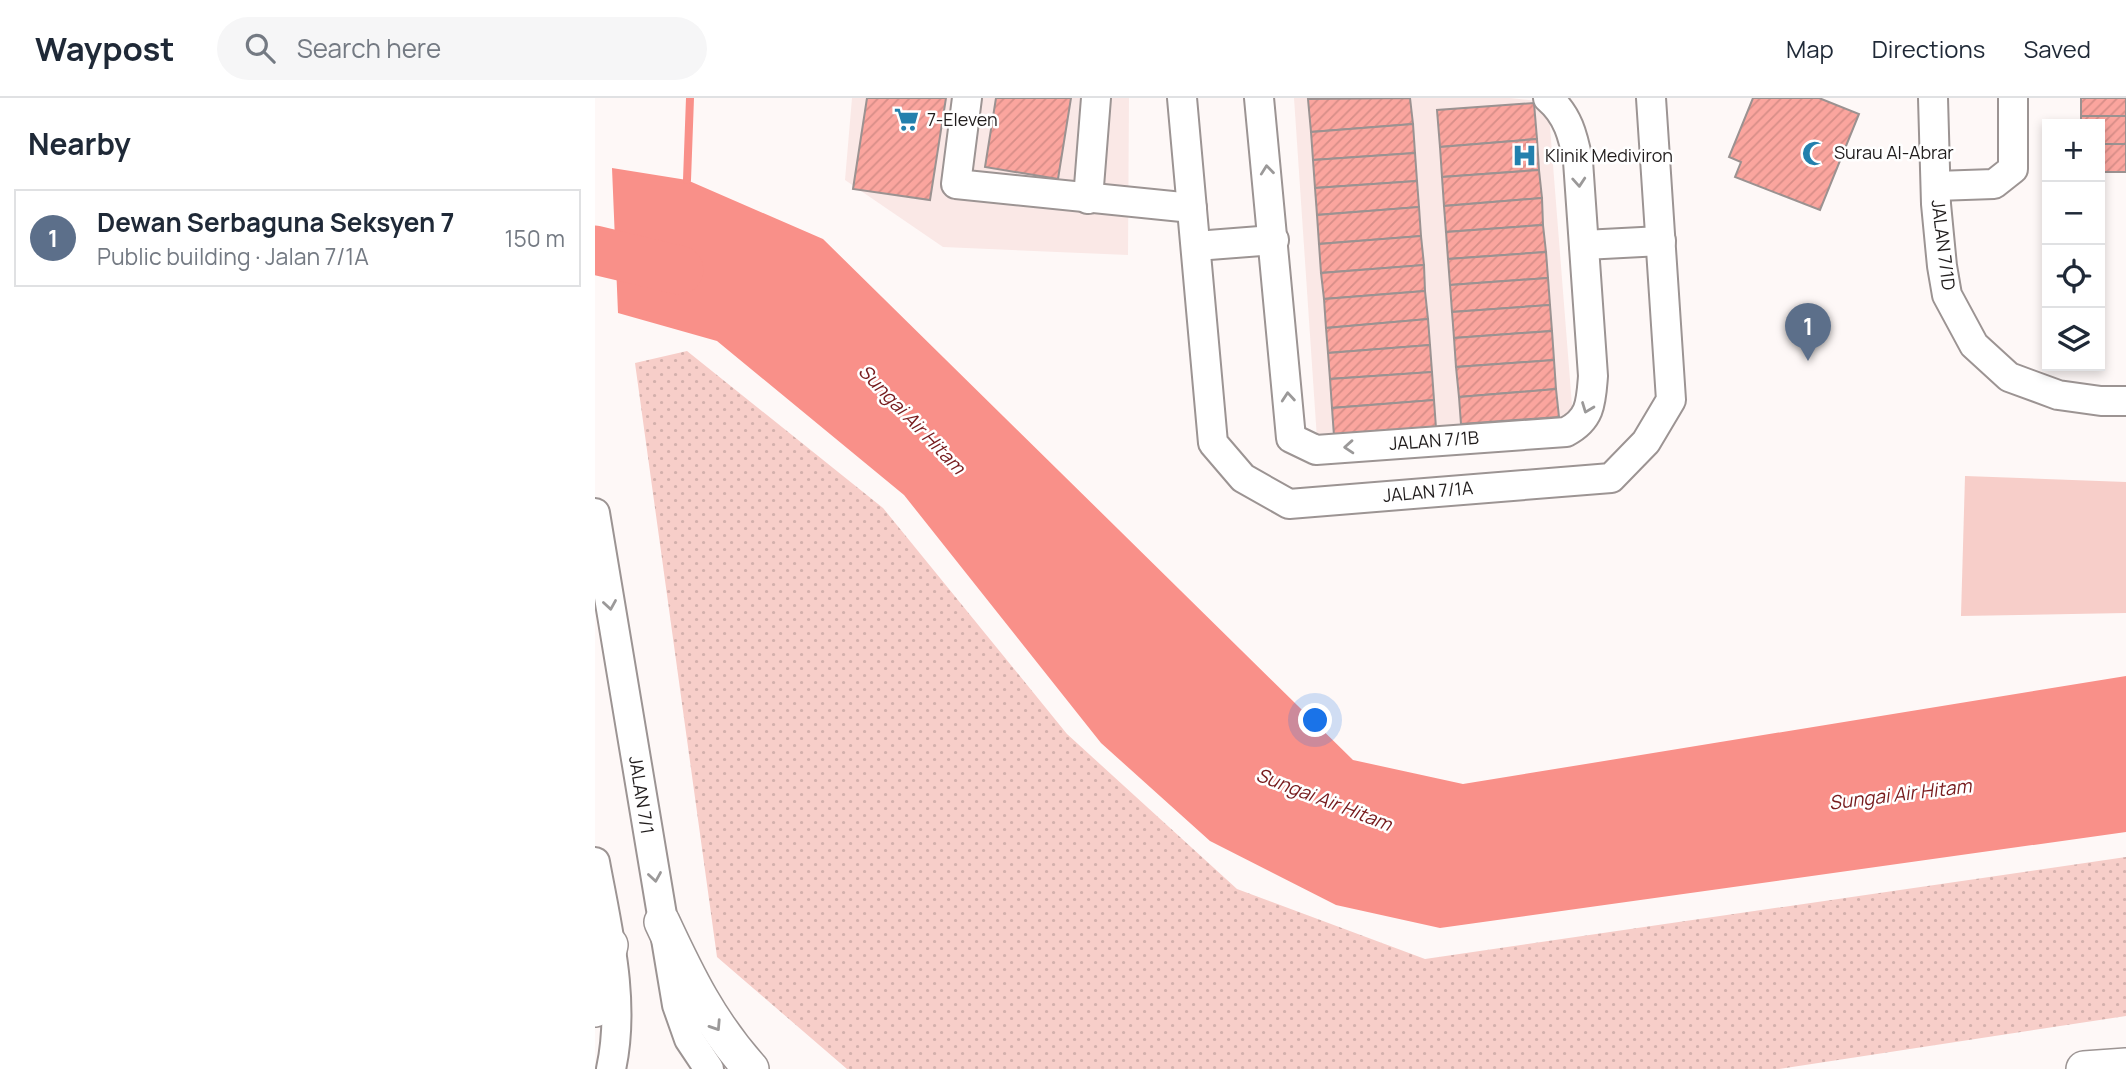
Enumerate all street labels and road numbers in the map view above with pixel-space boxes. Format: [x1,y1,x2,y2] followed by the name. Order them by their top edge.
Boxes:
[1927,198,1961,292] street label: JALAN 7/1D
[1388,425,1480,455] street label: JALAN 7/1B
[1382,475,1475,507] street label: JALAN 7/1A
[624,754,660,836] street label: JALAN 7/1

